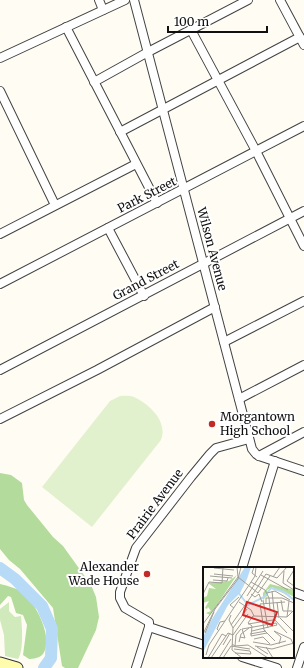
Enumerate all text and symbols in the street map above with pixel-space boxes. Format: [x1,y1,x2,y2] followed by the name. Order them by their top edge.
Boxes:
[168,8,267,34] scale bar
[174,14,209,29] text: 100 m
[115,173,179,216] street label: Park Street
[194,205,231,292] street label: Wilson Avenue
[110,256,182,303] street label: Grand Street
[220,409,295,438] place label: Morgantown High School
[207,419,217,429] marker: Morgantown High School
[123,466,186,542] street label: Prairie Avenue
[67,559,140,588] place label: Alexander Wade House
[203,567,294,658] inset map
[142,569,152,579] marker: Alexander Wade House

